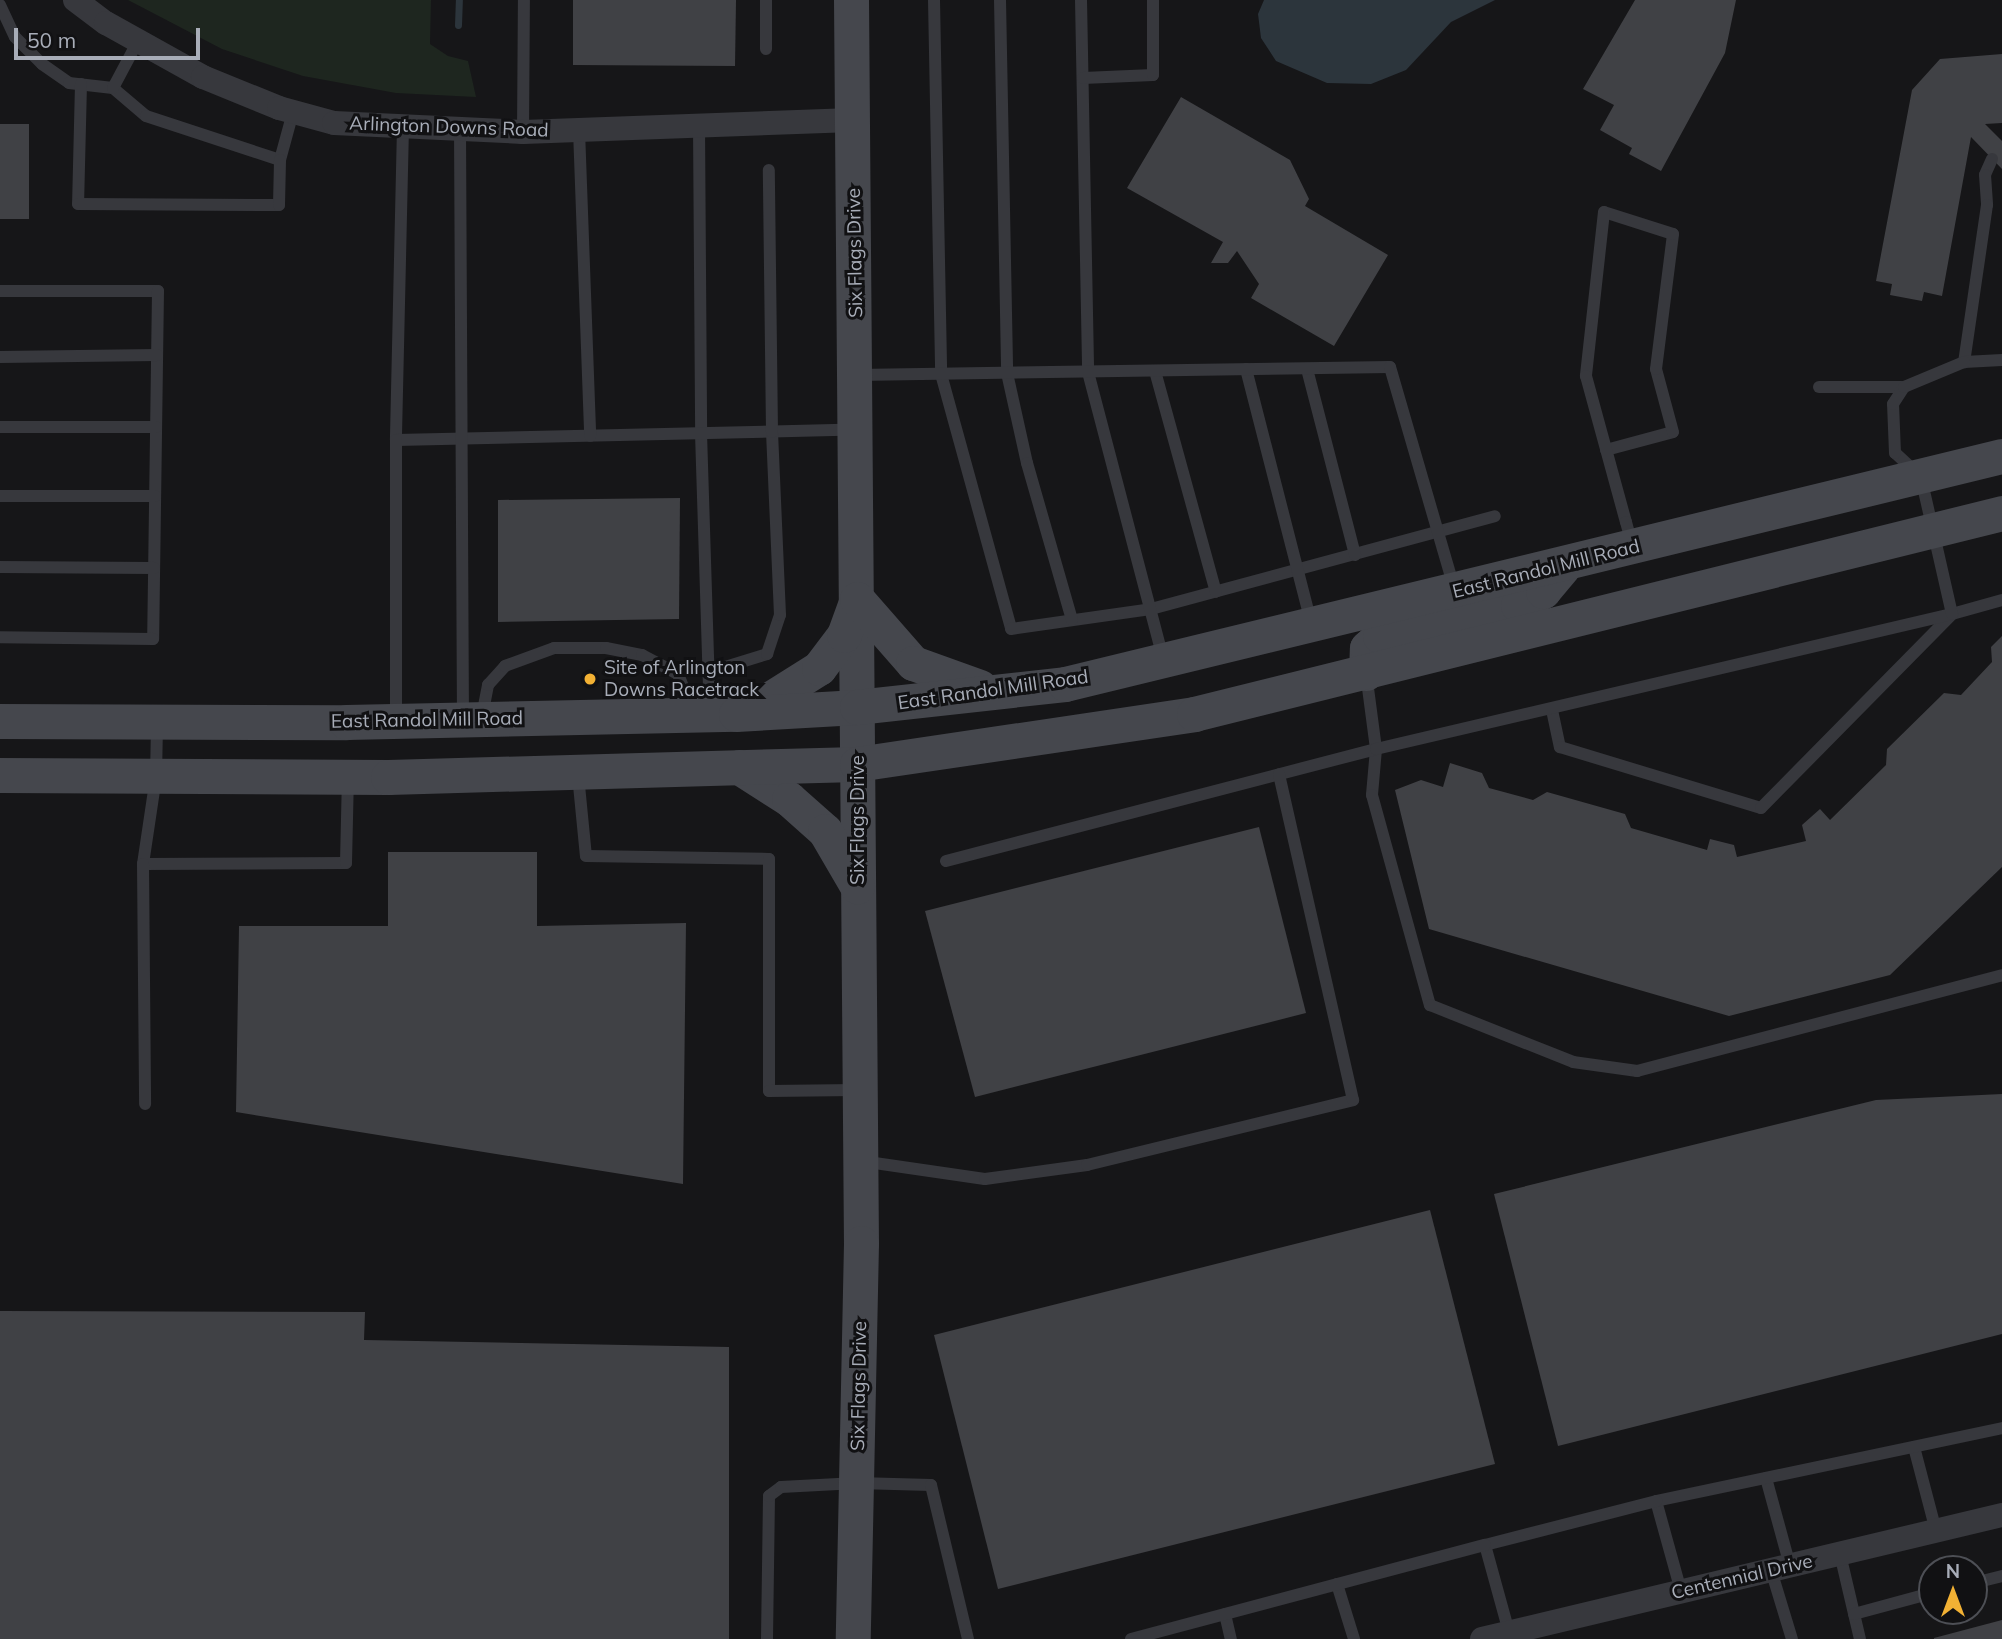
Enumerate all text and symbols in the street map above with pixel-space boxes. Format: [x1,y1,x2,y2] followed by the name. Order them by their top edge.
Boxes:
[18,14,203,58] scale bar
[27,27,76,53] text: 50 m
[349,112,549,142] street label: Arlington Downs Road
[842,188,868,318] street label: Six Flags Drive
[1450,535,1642,603] street label: East Randol Mill Road
[604,657,759,701] place label: Site of Arlington Downs Racetrack
[896,665,1090,715] street label: East Randol Mill Road
[582,671,598,687] marker: Site of Arlington Downs Racetrack
[331,707,523,733] street label: East Randol Mill Road
[847,755,869,885] street label: Six Flags Drive
[846,1321,872,1451] street label: Six Flags Drive
[1669,1550,1815,1604] street label: Centennial Drive
[1918,1555,1988,1625] north arrow
[1946,1559,1960,1583] text: N

